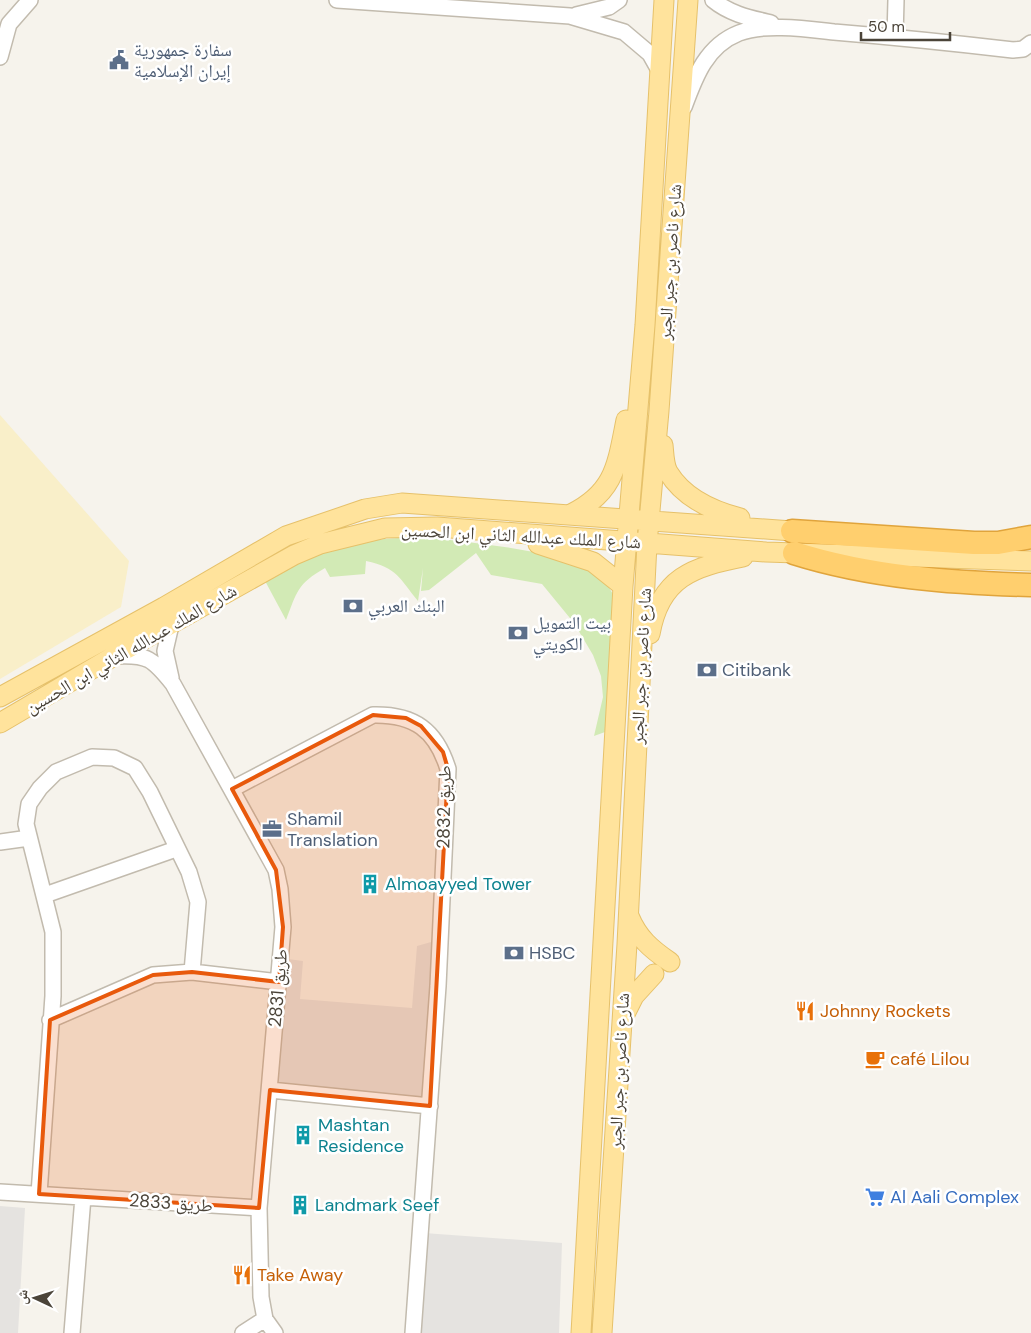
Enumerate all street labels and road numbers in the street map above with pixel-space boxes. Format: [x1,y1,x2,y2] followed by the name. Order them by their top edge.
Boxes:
[653,183,687,342] street label: شارع ناصر بن جبر الجبر
[400,518,642,557] street label: شارع الملك عبدالله الثاني ابن الحسين
[21,579,242,722] street label: شارع الملك عبدالله الثاني ابن الحسين
[625,587,657,746] street label: شارع ناصر بن جبر الجبر
[431,765,457,849] street label: طريق 2832
[263,948,293,1028] street label: طريق 2831
[603,992,635,1151] street label: شارع ناصر بن جبر الجبر
[128,1188,214,1218] street label: طريق 2833

